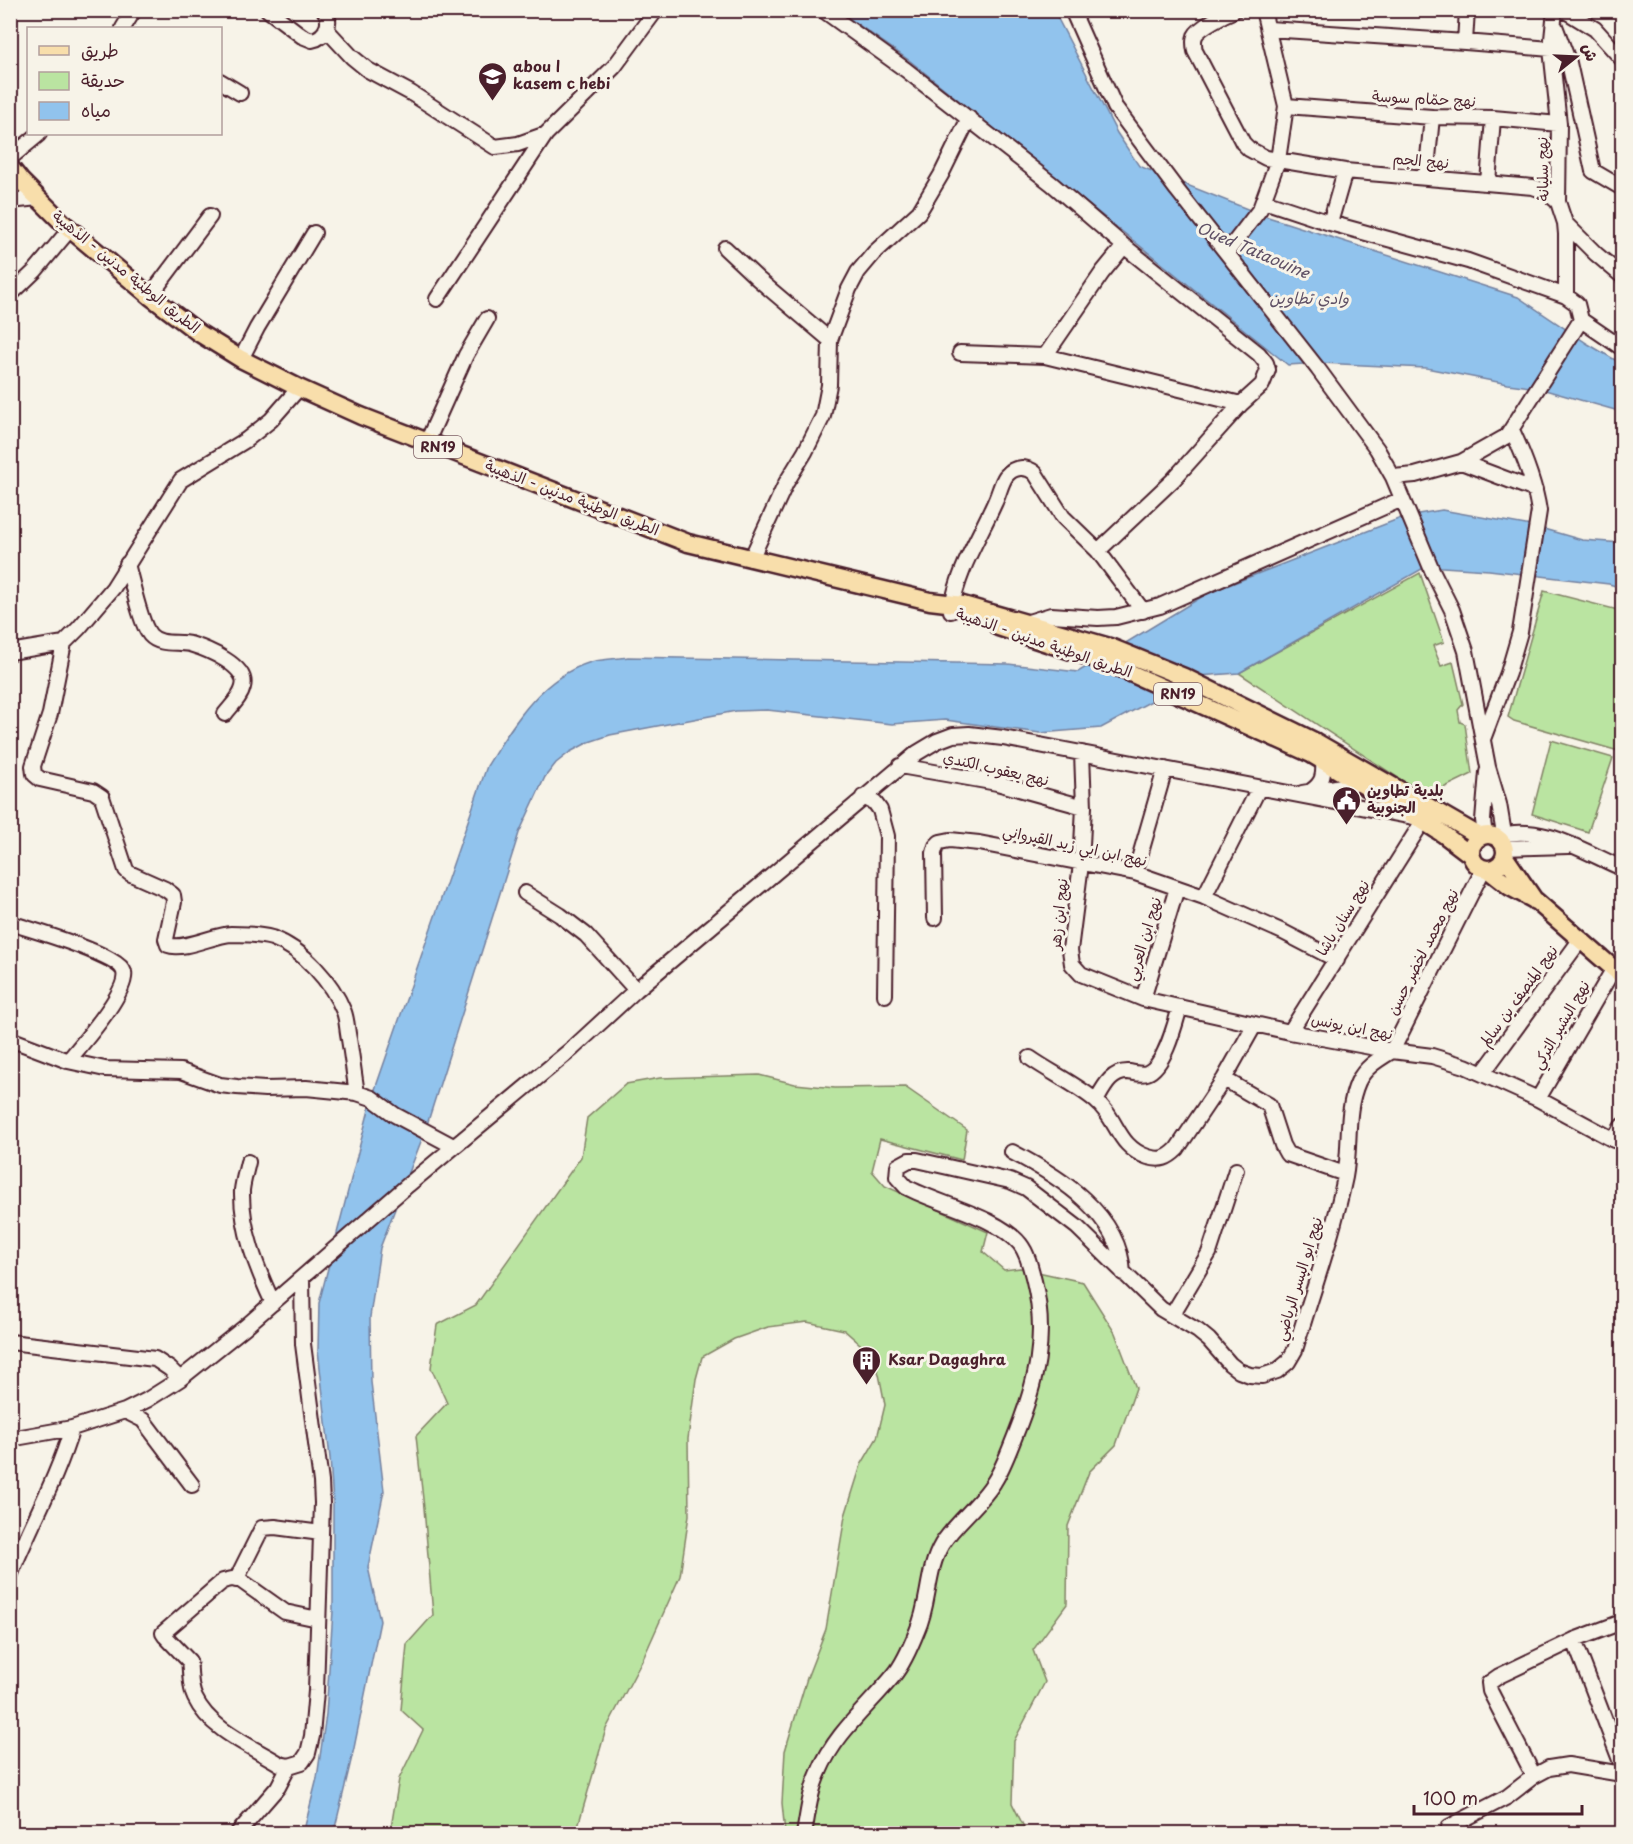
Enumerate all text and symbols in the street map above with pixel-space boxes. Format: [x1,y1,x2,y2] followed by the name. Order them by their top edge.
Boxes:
[27,27,222,135] legend
[1546,27,1606,87] north arrow
[81,36,119,63] text: طريق
[1577,40,1605,64] text: ش
[513,54,611,94] place label: abou l kasem c hebi
[476,60,508,102] school or university icon: abou l kasem c hebi
[81,66,125,93] text: حديقة
[1371,83,1477,113] street label: نهج حمّام سوسة
[81,96,111,123] text: مياه
[1529,137,1554,201] street label: نهج سليانة
[1392,146,1450,175] street label: نهج الجم
[48,204,206,338] street label: الطريق الوطنية مدنين - الذهيبة
[1194,215,1315,284] water label: Oued Tataouine
[1269,285,1349,310] water label: وادي تطاوين
[414,436,462,458] road number: RN19
[482,453,663,540] street label: الطريق الوطنية مدنين - الذهيبة
[953,601,1135,682] street label: الطريق الوطنية مدنين - الذهيبة
[1154,683,1202,705] road number: RN19
[941,744,1051,792] street label: نهج يعقوب الكندي
[1367,778,1444,818] place label: بلدية تطاوين الجنوبية
[1330,784,1362,826] public building icon: بلدية تطاوين الجنوبية
[1000,818,1150,874] street label: نهج ابن ابي زيد القيرواني
[1309,875,1374,960] street label: نهج سنان باشا
[1042,877,1073,953] street label: نهج ابن زهر
[1380,884,1463,1018] street label: نهج محمد لخضر حسن
[1119,894,1169,984] street label: نهج ابن العربي
[1473,940,1563,1051] street label: نهج المنصف بن سالم
[1525,975,1597,1075] street label: نهج البشير التركي
[1309,1006,1395,1045] street label: نهج ابن يونس
[1268,1214,1330,1344] street label: نهج ابو اليسر الرياضي
[851,1344,883,1386] building icon: Ksar Dagaghra
[888,1347,1007,1370] place label: Ksar Dagaghra
[1414,1778,1582,1816] scale bar
[1423,1784,1478,1811] text: 100 m

